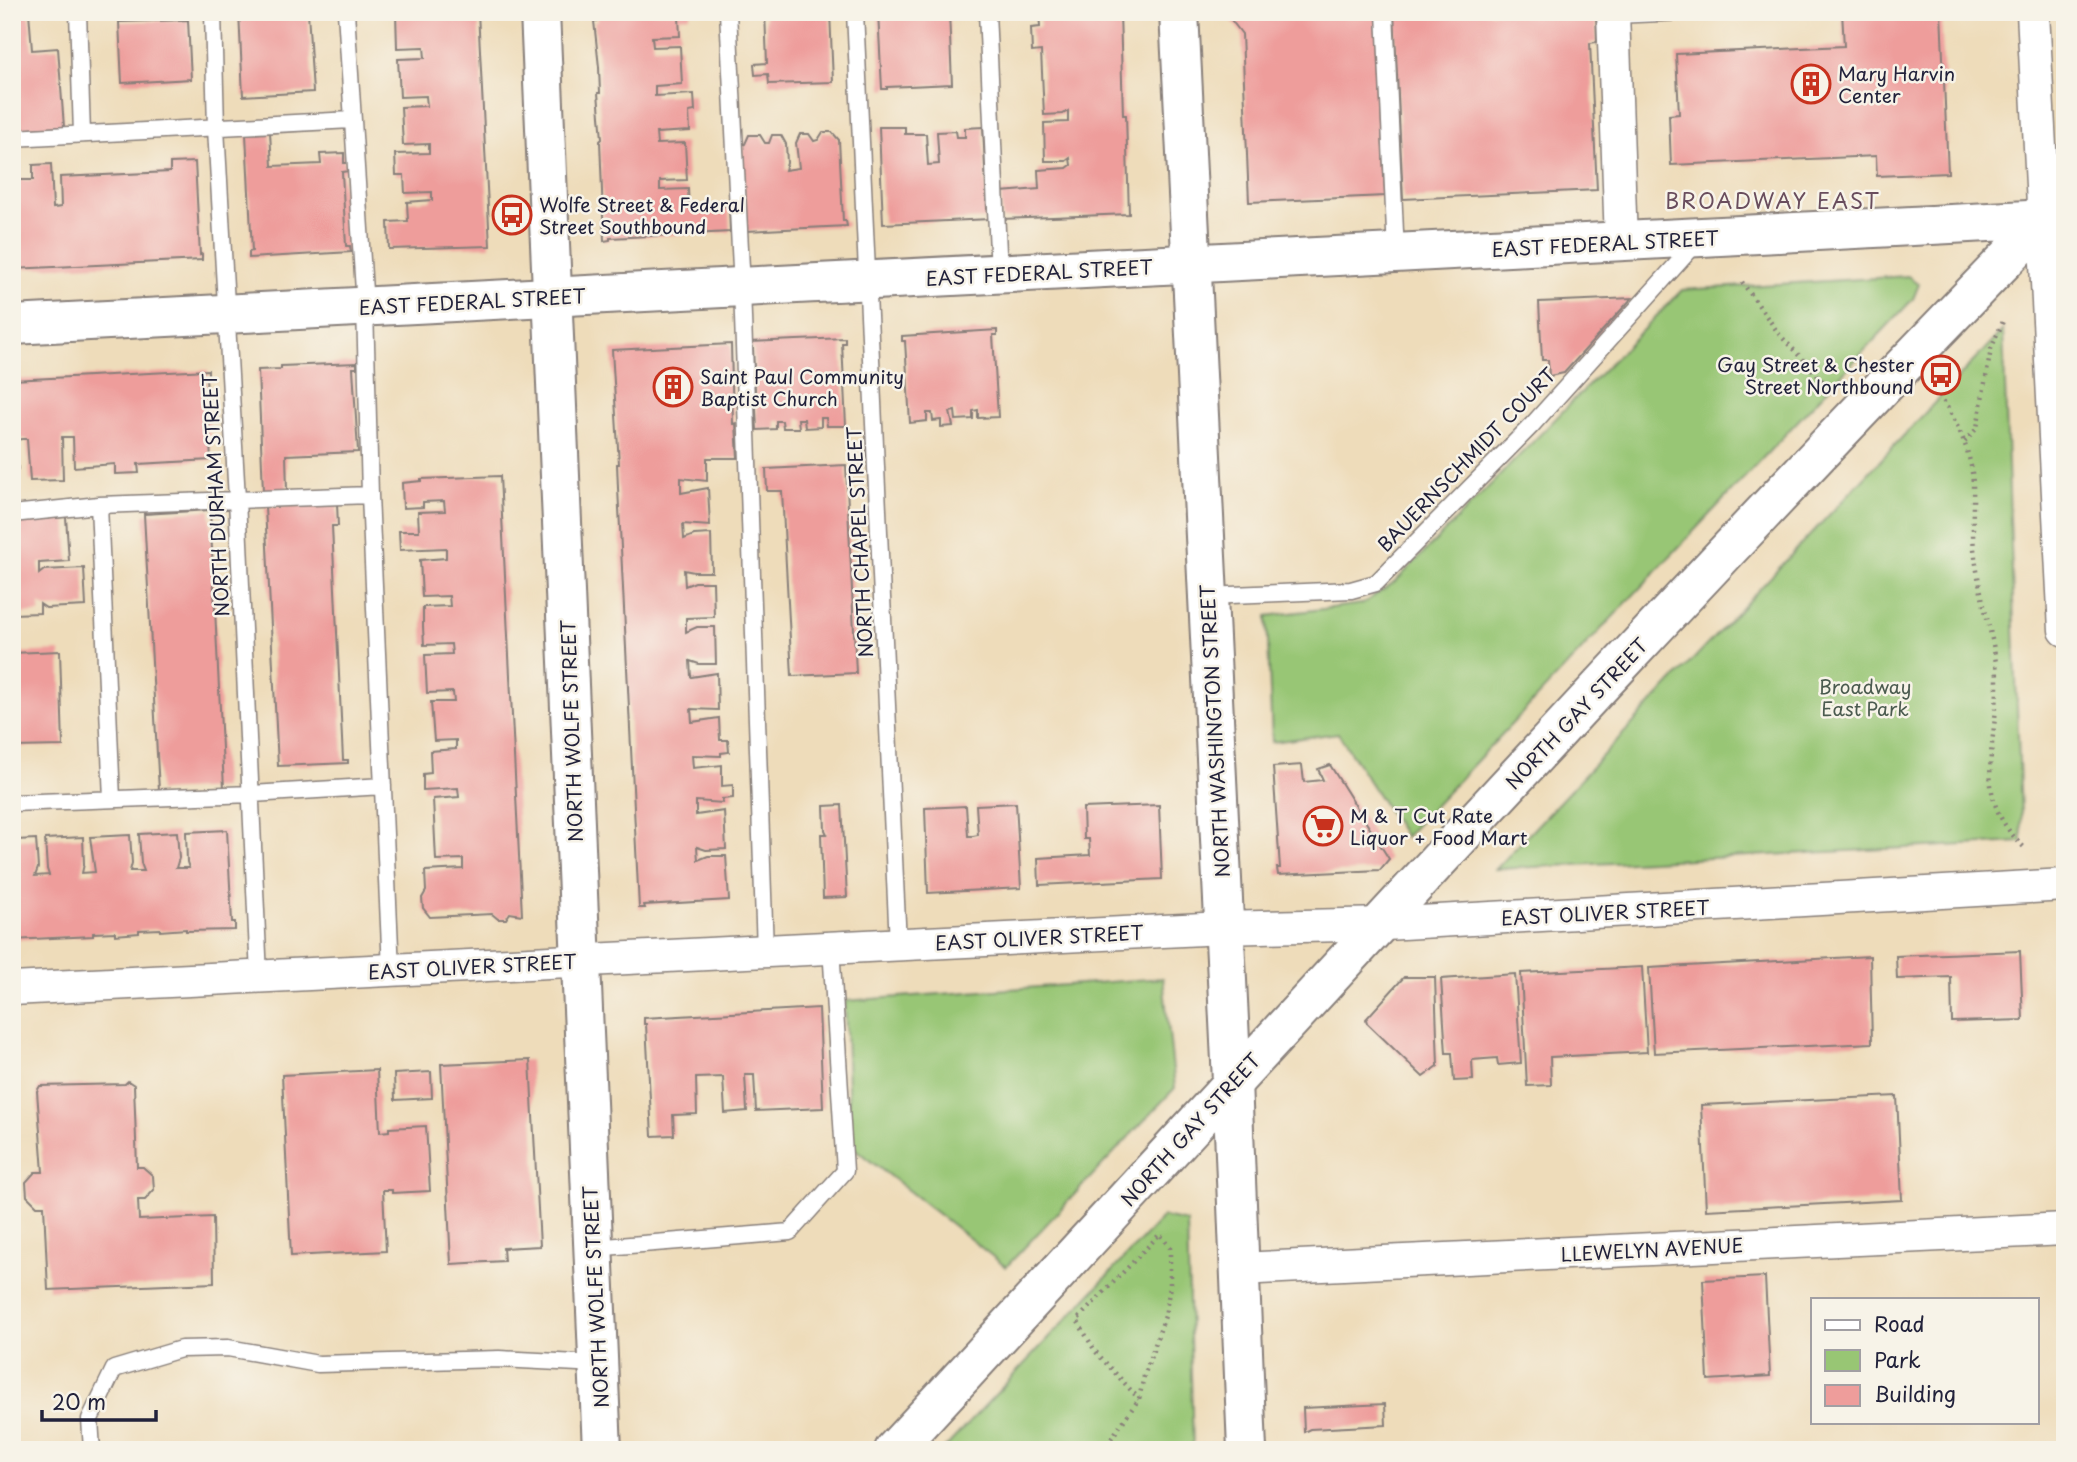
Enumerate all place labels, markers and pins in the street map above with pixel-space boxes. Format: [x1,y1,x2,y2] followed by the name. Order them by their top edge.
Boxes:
[1838,59,1955,109] place label: Mary Harvin Center
[1790,63,1832,105] building icon: Mary Harvin Center
[539,190,745,240] place label: Wolfe Street & Federal Street Southbound
[491,194,533,236] bus stop icon: Wolfe Street & Federal Street Southbound
[1717,350,1914,400] place label: Gay Street & Chester Street Northbound
[1920,354,1962,396] bus stop icon: Gay Street & Chester Street Northbound
[700,362,904,412] place label: Saint Paul Community Baptist Church
[652,366,694,408] building icon: Saint Paul Community Baptist Church
[1350,801,1528,851] place label: M & T Cut Rate Liquor + Food Mart
[1302,805,1344,847] supermarket icon: M & T Cut Rate Liquor + Food Mart

